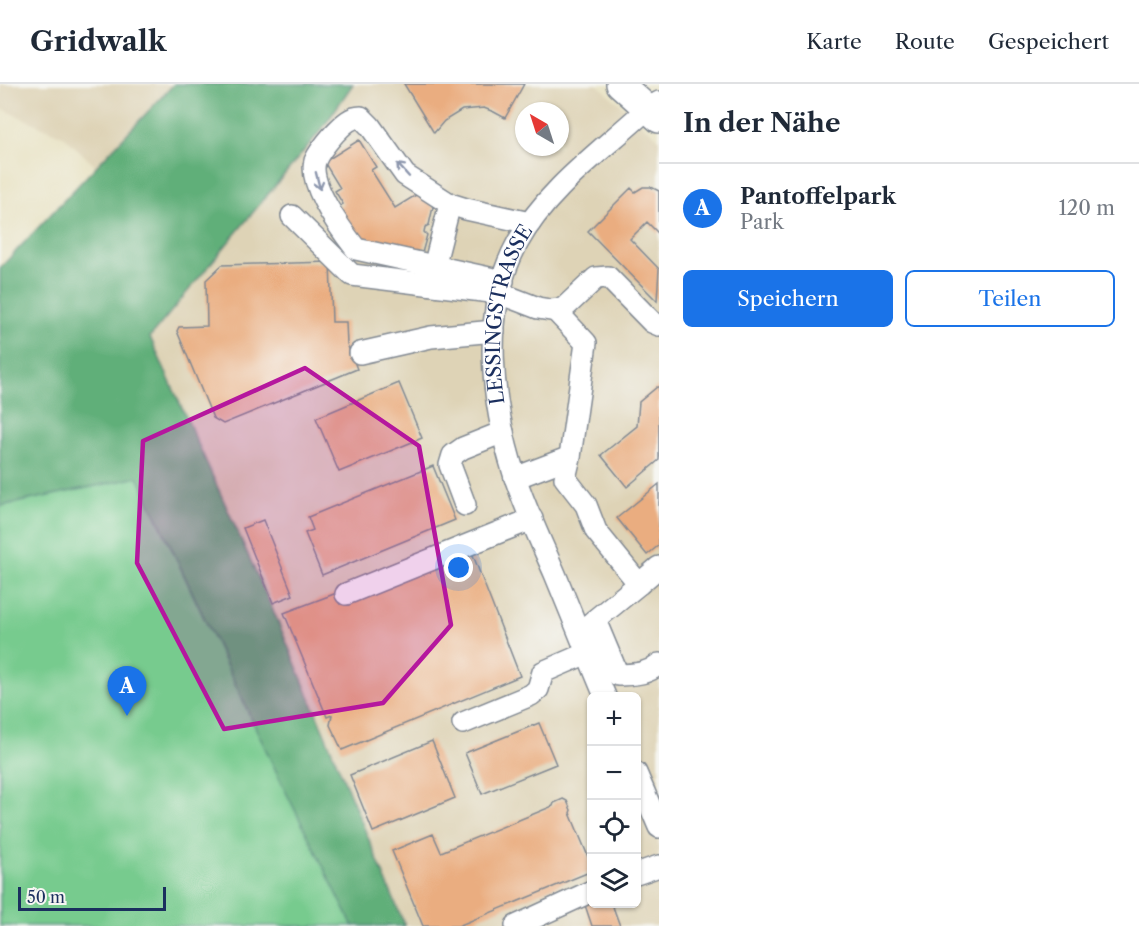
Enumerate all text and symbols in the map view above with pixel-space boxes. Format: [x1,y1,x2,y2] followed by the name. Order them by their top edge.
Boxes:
[30,24,166,58] text: Gridwalk
[806,29,862,54] text: Karte
[895,29,955,54] text: Route
[988,29,1109,54] text: Gespeichert
[515,102,569,156] north arrow
[683,107,840,139] text: In der Nähe
[396,163,410,178] one-way arrow
[312,172,324,191] one-way arrow
[740,183,896,210] text: Pantoffelpark
[695,196,710,220] text: A
[1058,196,1115,220] text: 120 m
[740,210,783,234] text: Park
[481,220,538,406] street label: LESSINGSTRASSE
[683,270,893,327] button: Speichern
[905,270,1115,327] button: Teilen
[444,553,473,582] your location
[108,666,146,716] pin: A
[587,692,641,908] map controls
[587,692,641,746] button: +
[587,746,641,800] button: −
[587,800,641,854] button: locate
[587,854,641,908] button: layers
[18,884,166,912] scale bar
[27,887,65,907] text: 50 m

